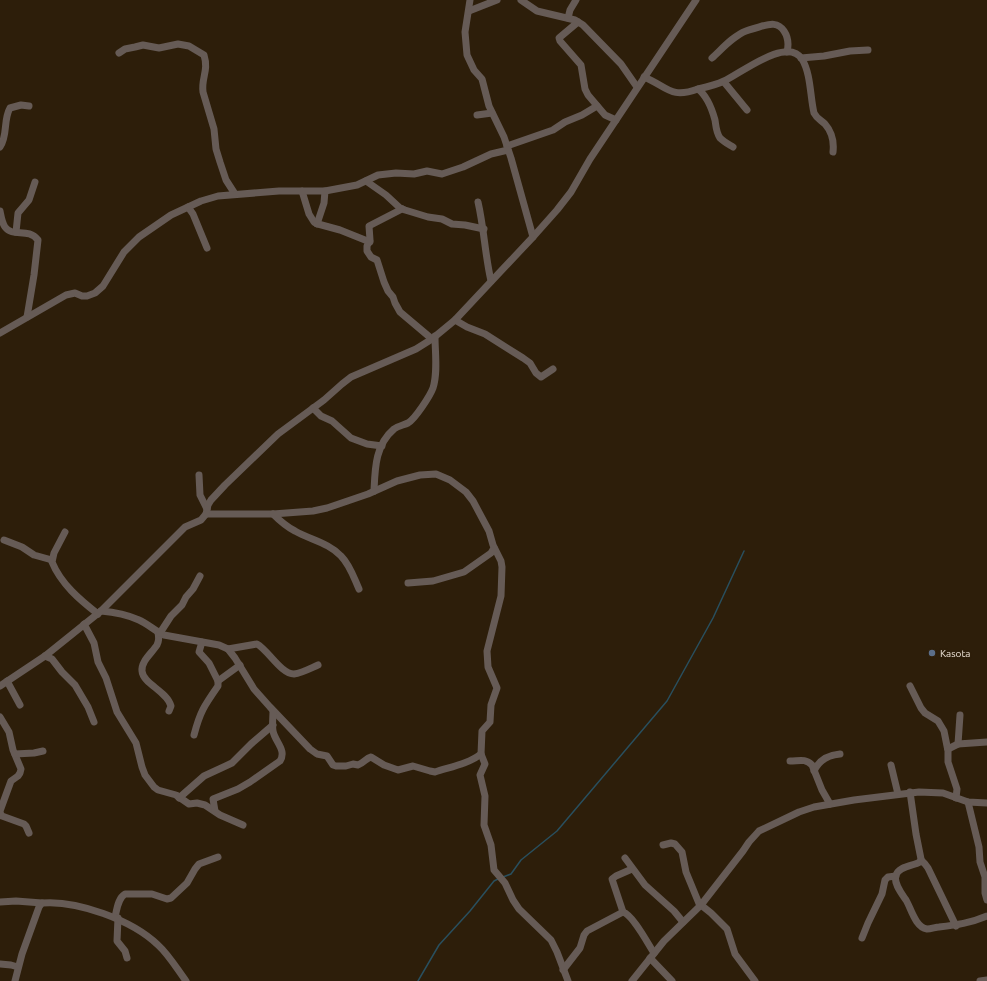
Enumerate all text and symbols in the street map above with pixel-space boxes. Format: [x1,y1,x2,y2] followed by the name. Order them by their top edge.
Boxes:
[927,648,937,658] marker: Kasota
[940,648,970,659] place label: Kasota

